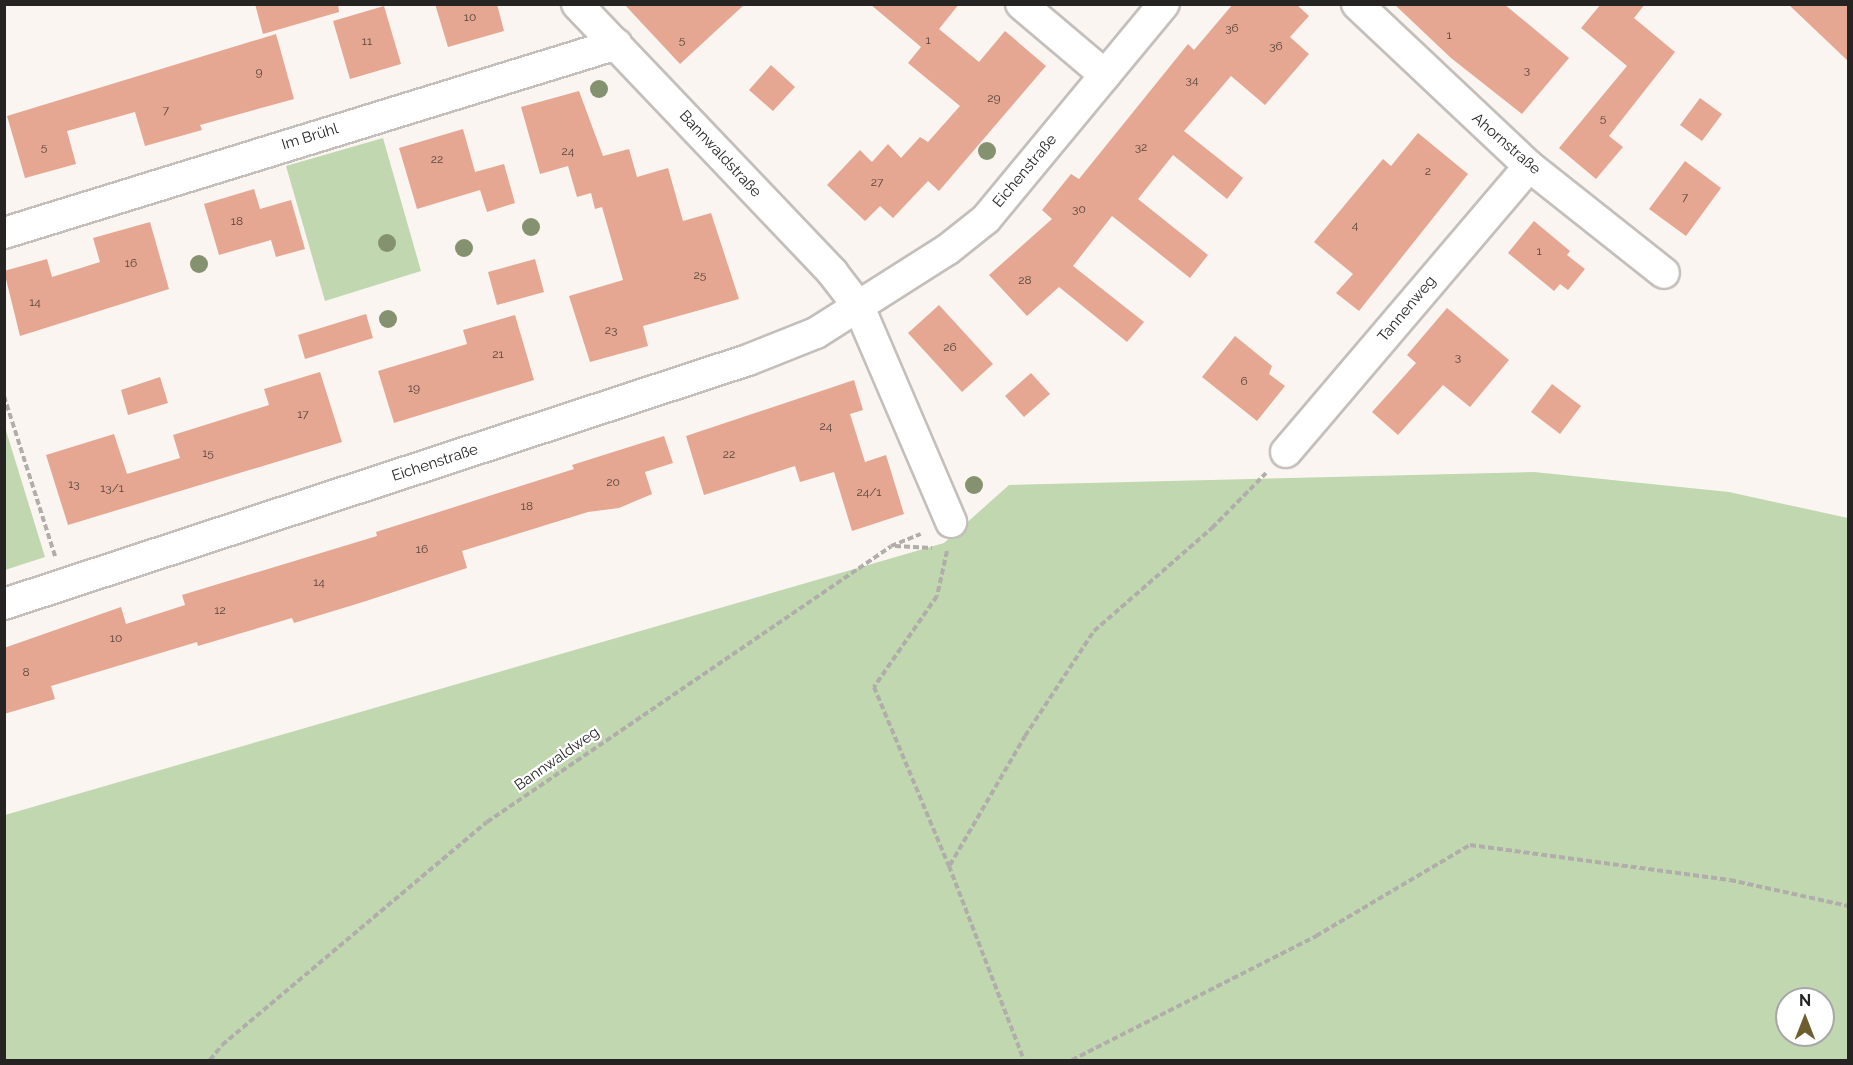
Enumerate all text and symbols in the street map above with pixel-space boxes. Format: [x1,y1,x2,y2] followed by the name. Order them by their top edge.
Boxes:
[464,11,476,25] house number: 10
[1225,22,1239,36] house number: 36
[1446,29,1452,43] house number: 1
[679,34,685,48] house number: 5
[925,34,931,48] house number: 1
[362,35,372,49] house number: 11
[1269,40,1283,54] house number: 36
[1524,64,1530,78] house number: 3
[255,66,263,80] house number: 9
[1186,74,1198,88] house number: 34
[987,92,1001,106] house number: 29
[163,104,169,118] house number: 7
[675,107,765,201] street label: Bannwaldstraße
[1468,109,1544,179] street label: Ahornstraße
[1600,112,1606,126] house number: 5
[279,120,341,154] street label: Im Brühl
[989,131,1061,211] street label: Eichenstraße
[41,141,47,155] house number: 5
[1135,141,1147,155] house number: 32
[562,145,574,159] house number: 24
[431,153,443,167] house number: 22
[1425,165,1431,179] house number: 2
[871,176,883,190] house number: 27
[1682,191,1688,205] house number: 7
[1072,203,1086,217] house number: 30
[231,215,243,229] house number: 18
[1352,219,1358,233] house number: 4
[1536,245,1542,259] house number: 1
[125,257,137,271] house number: 16
[694,269,706,283] house number: 25
[1374,272,1440,346] street label: Tannenweg
[1018,274,1032,288] house number: 28
[29,296,41,310] house number: 14
[605,324,617,338] house number: 23
[943,341,957,355] house number: 26
[492,348,504,362] house number: 21
[1455,351,1461,365] house number: 3
[1240,375,1248,389] house number: 6
[408,382,420,396] house number: 19
[297,408,309,422] house number: 17
[820,420,832,434] house number: 24
[390,441,480,485] street label: Eichenstraße
[202,447,214,461] house number: 15
[723,448,735,462] house number: 22
[606,476,620,490] house number: 20
[68,478,80,492] house number: 13
[100,482,124,496] house number: 13/1
[857,486,881,500] house number: 24/1
[521,500,533,514] house number: 18
[416,543,428,557] house number: 16
[313,576,325,590] house number: 14
[214,604,226,618] house number: 12
[110,632,122,646] house number: 10
[22,666,30,680] house number: 8
[511,723,603,795] street label: Bannwaldweg
[1775,987,1835,1047] north arrow
[1799,991,1811,1010] text: N

